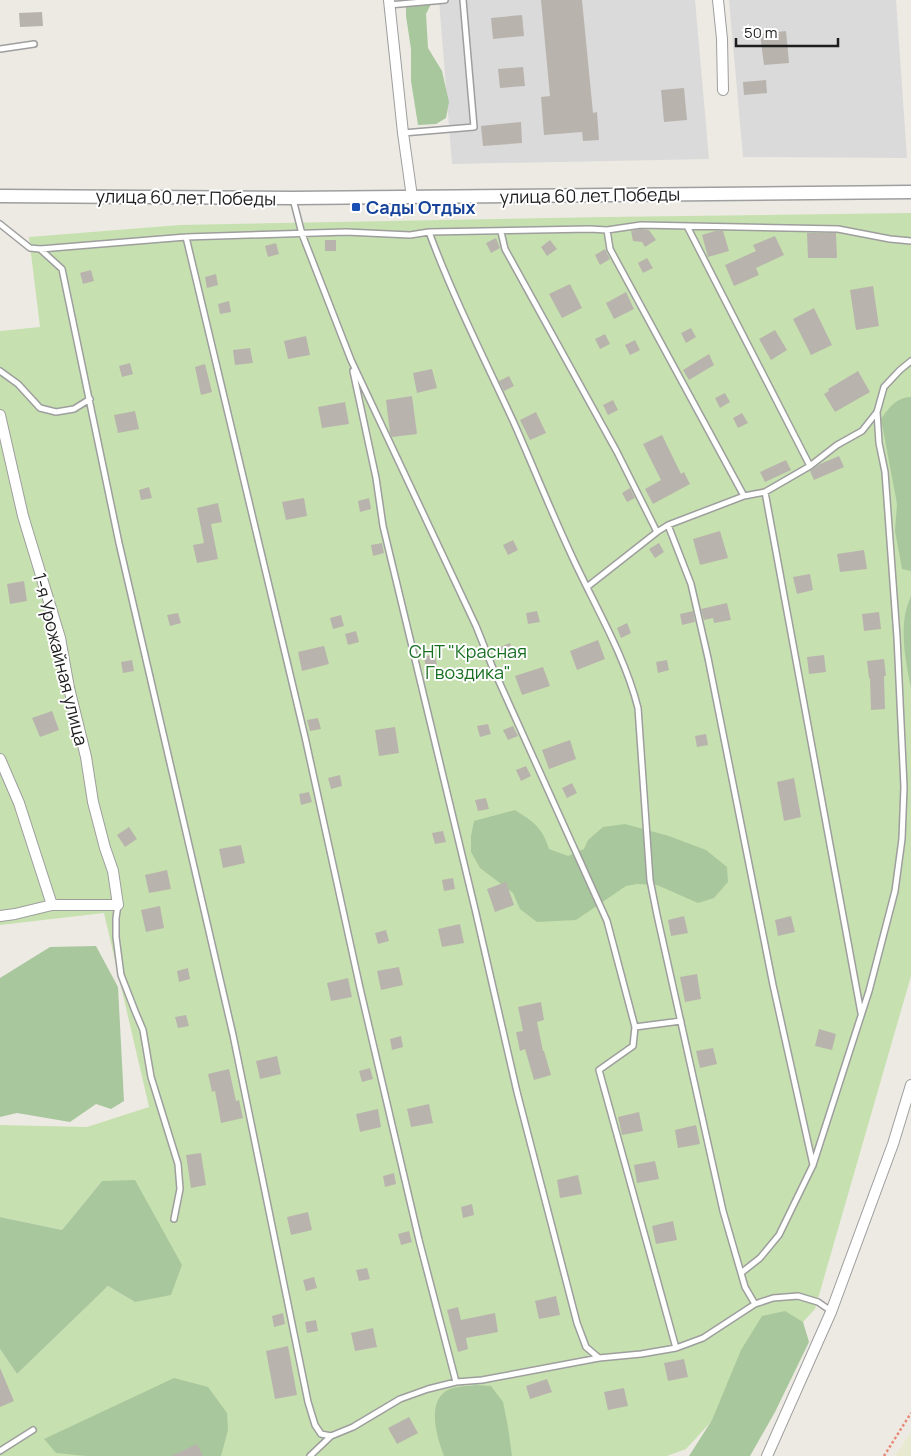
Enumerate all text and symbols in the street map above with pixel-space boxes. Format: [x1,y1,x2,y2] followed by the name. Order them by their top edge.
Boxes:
[736,15,838,47] scale bar
[744,22,778,43] text: 50 m
[499,181,681,209] street label: улица 60 лет Победы
[95,183,277,211] street label: улица 60 лет Победы
[366,195,476,219] place label: Сады Отдых
[350,201,362,213] marker: Сады Отдых
[28,570,94,748] street label: 1-я Урожайная улица
[409,639,527,684] park label: СНТ "Красная Гвоздика"

